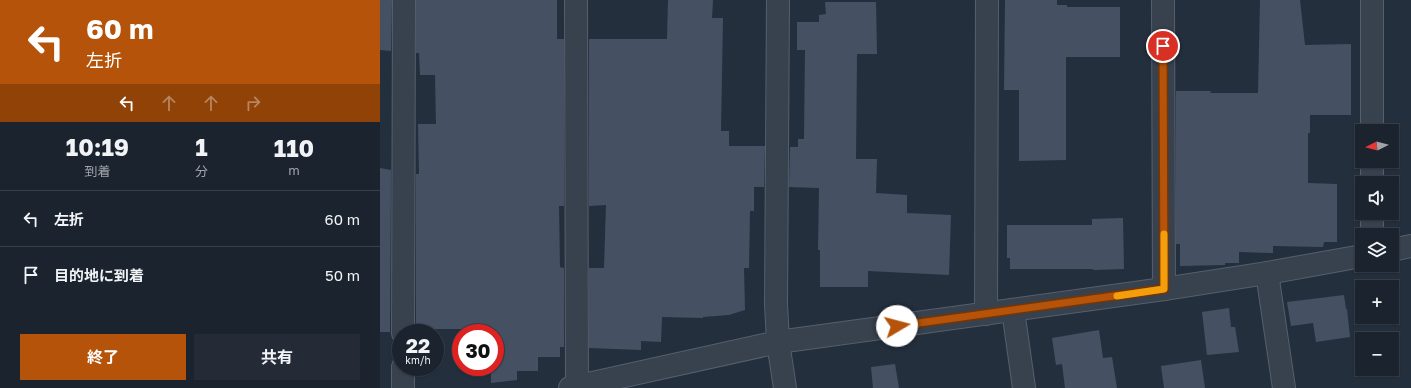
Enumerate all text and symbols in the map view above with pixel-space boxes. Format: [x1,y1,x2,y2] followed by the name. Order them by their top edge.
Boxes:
[86,12,153,45] text: 60 m
[20,16,72,68] icon: left
[1146,29,1180,63] pin
[1152,35,1174,57] icon: arrive
[86,49,122,71] text: 左折
[116,92,138,114] icon: left
[158,92,180,114] icon: ahead
[200,92,222,114] icon: ahead
[242,92,264,114] icon: right
[1355,124,1399,168] north arrow
[1355,124,1399,376] map controls
[66,132,129,161] text: 10:19
[195,132,208,161] text: 1
[274,133,314,162] text: 110
[288,162,300,178] text: m
[84,163,110,179] text: 到着
[195,163,208,179] text: 分
[1355,176,1399,220] button: sound
[20,208,42,230] icon: left
[54,210,84,228] text: 左折
[325,210,360,228] text: 60 m
[1355,228,1399,272] button: layers
[20,264,42,286] icon: arrive
[54,266,144,284] text: 目的地に到着
[325,266,360,284] text: 50 m
[1355,280,1399,324] button: +
[876,305,918,347] position arrow
[452,324,504,376] speed limit sign: 30
[1355,332,1399,376] button: −
[406,333,430,357] text: 22
[20,334,186,380] button: 終了
[194,334,360,380] button: 共有
[405,354,431,366] text: km/h

